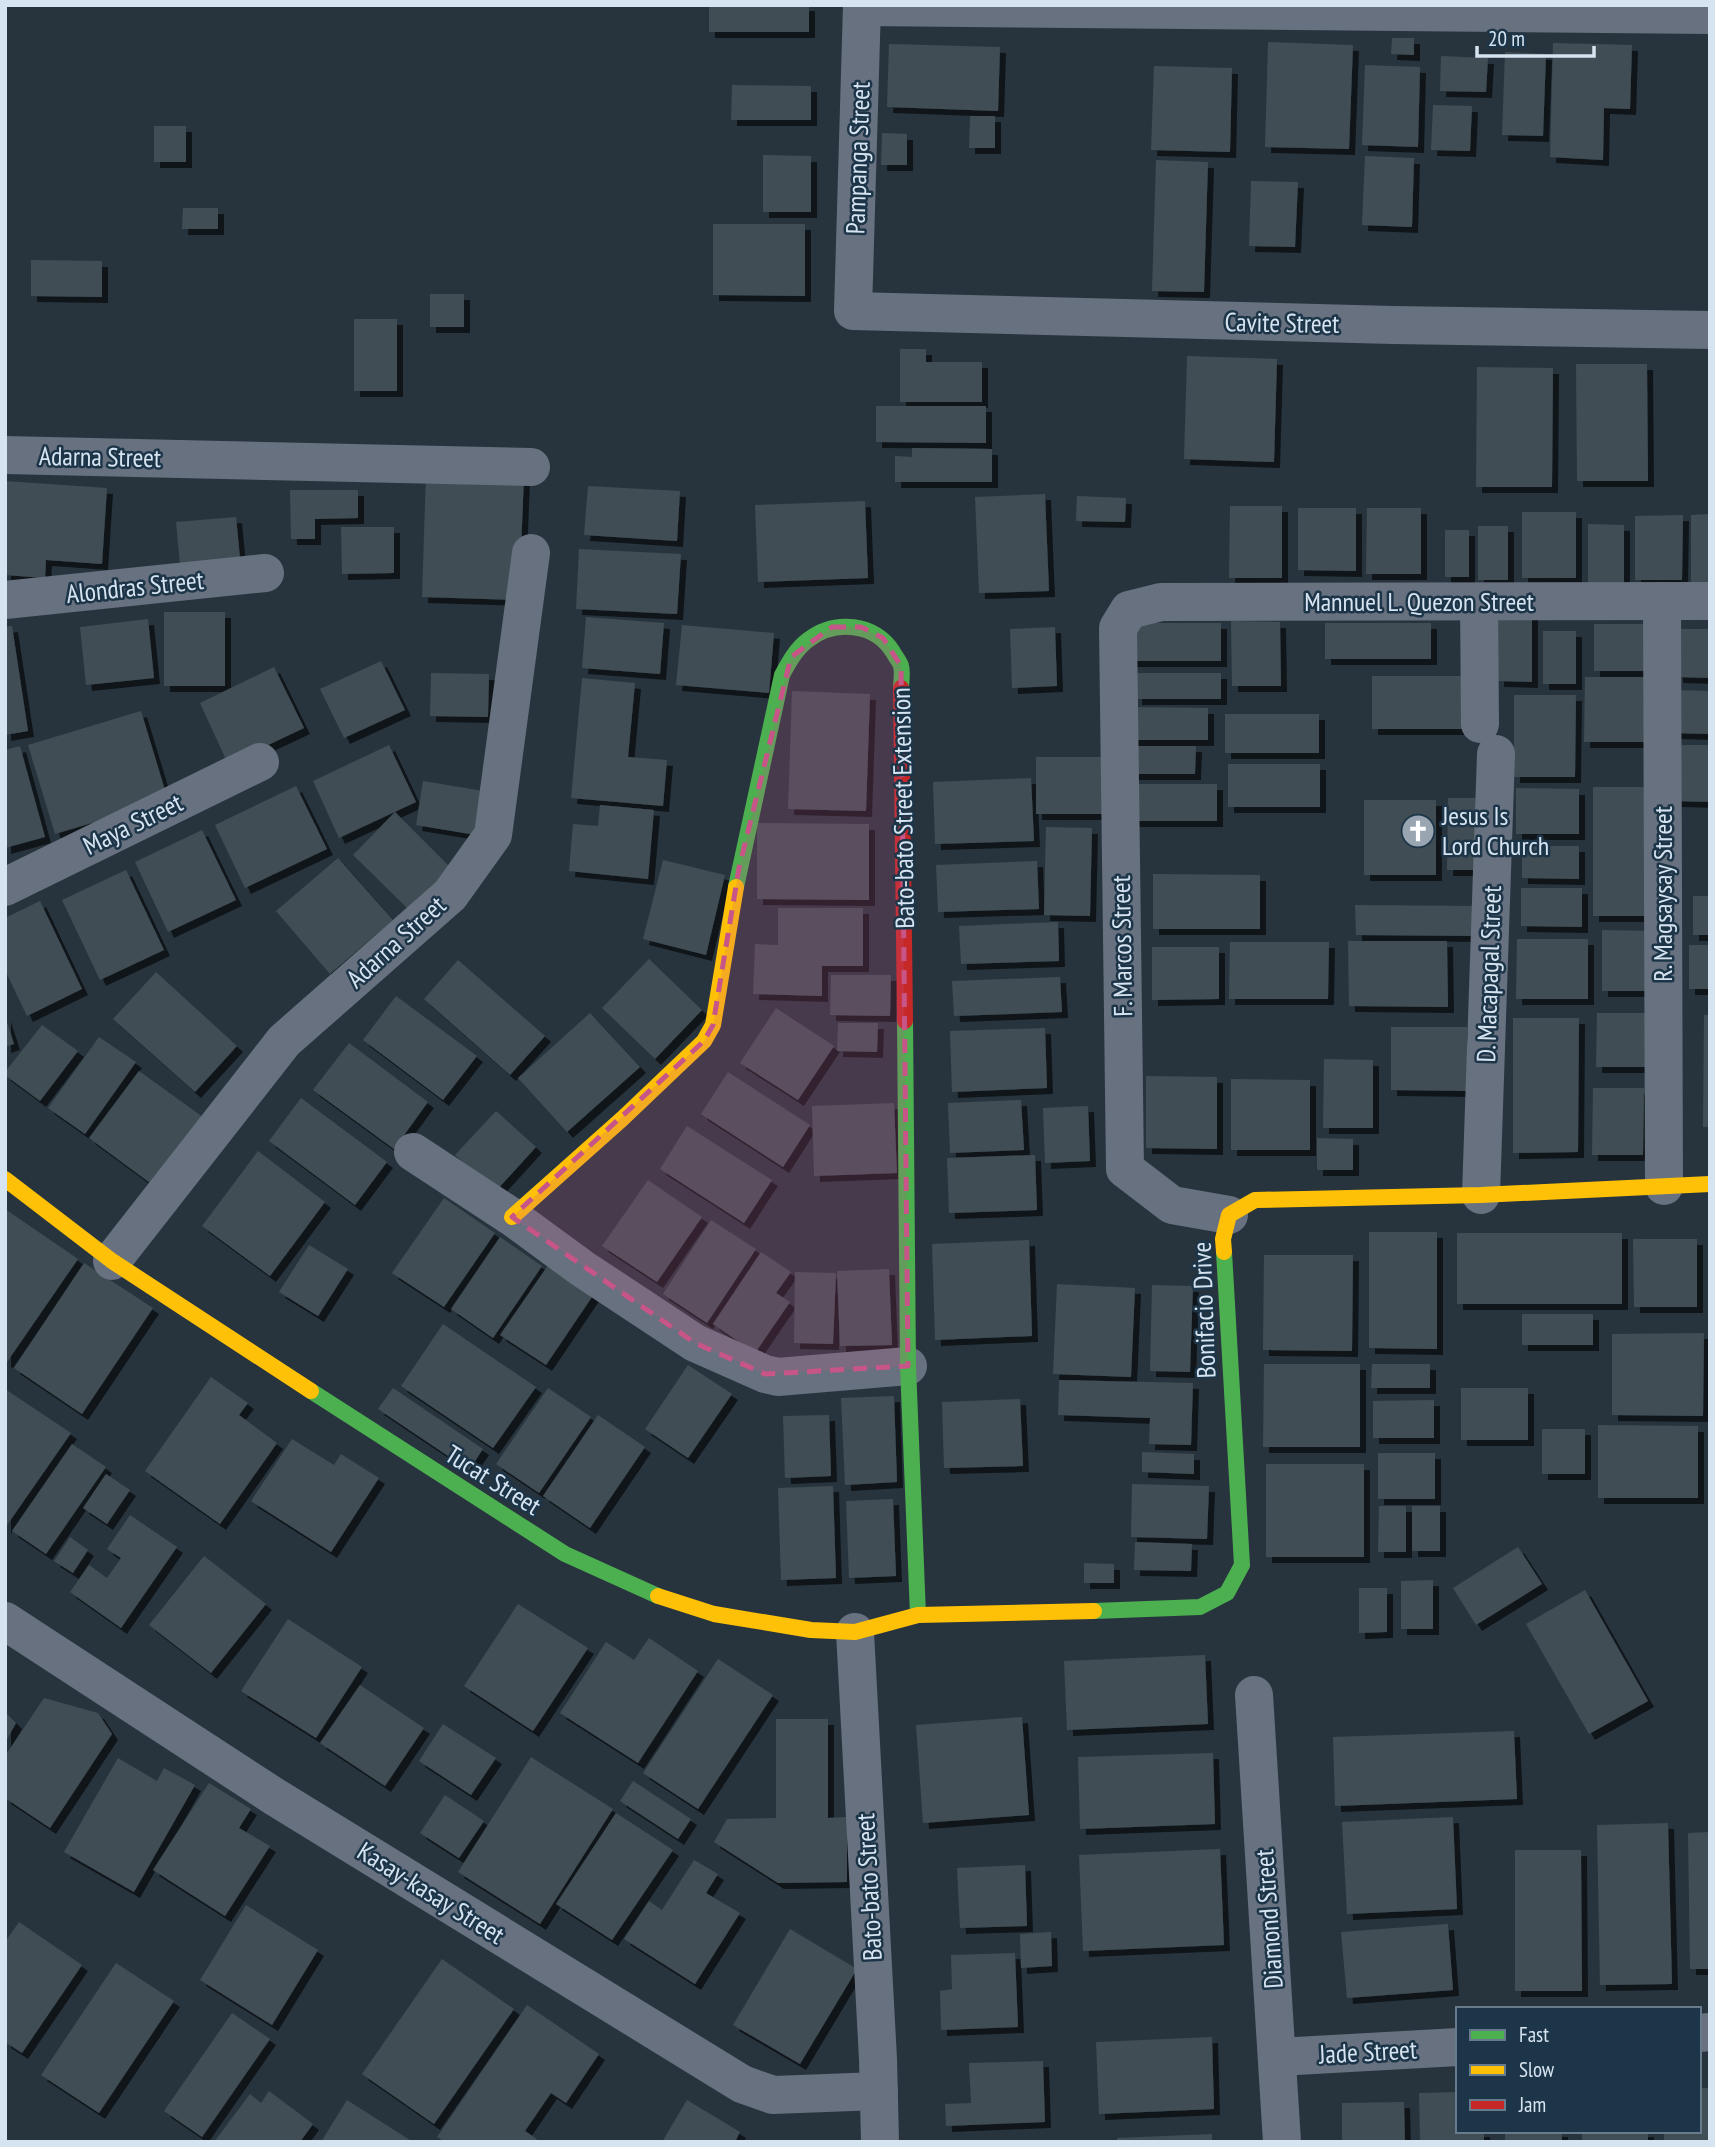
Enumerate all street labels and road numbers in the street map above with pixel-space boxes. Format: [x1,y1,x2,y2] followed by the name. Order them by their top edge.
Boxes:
[838,81,877,235] street label: Pampanga Street
[1224,305,1340,340] street label: Cavite Street
[39,439,161,474] street label: Adarna Street
[65,563,205,610] street label: Alondras Street
[1304,585,1534,618] street label: Mannuel L. Quezon Street
[884,687,921,929] street label: Bato-bato Street Extension
[78,785,188,862] street label: Maya Street
[1646,806,1679,982] street label: R. Magsaysay Street
[1104,875,1139,1017] street label: F. Marcos Street
[1469,885,1508,1063] street label: D. Macapagal Street
[339,888,452,995] street label: Adarna Street
[1185,1241,1222,1379] street label: Bonifacio Drive
[439,1437,547,1522] street label: Tucat Street
[848,1812,889,1962] street label: Bato-bato Street
[352,1834,511,1951] street label: Kasay-kasay Street
[1247,1848,1290,1990] street label: Diamond Street
[1317,2032,1418,2071] street label: Jade Street

